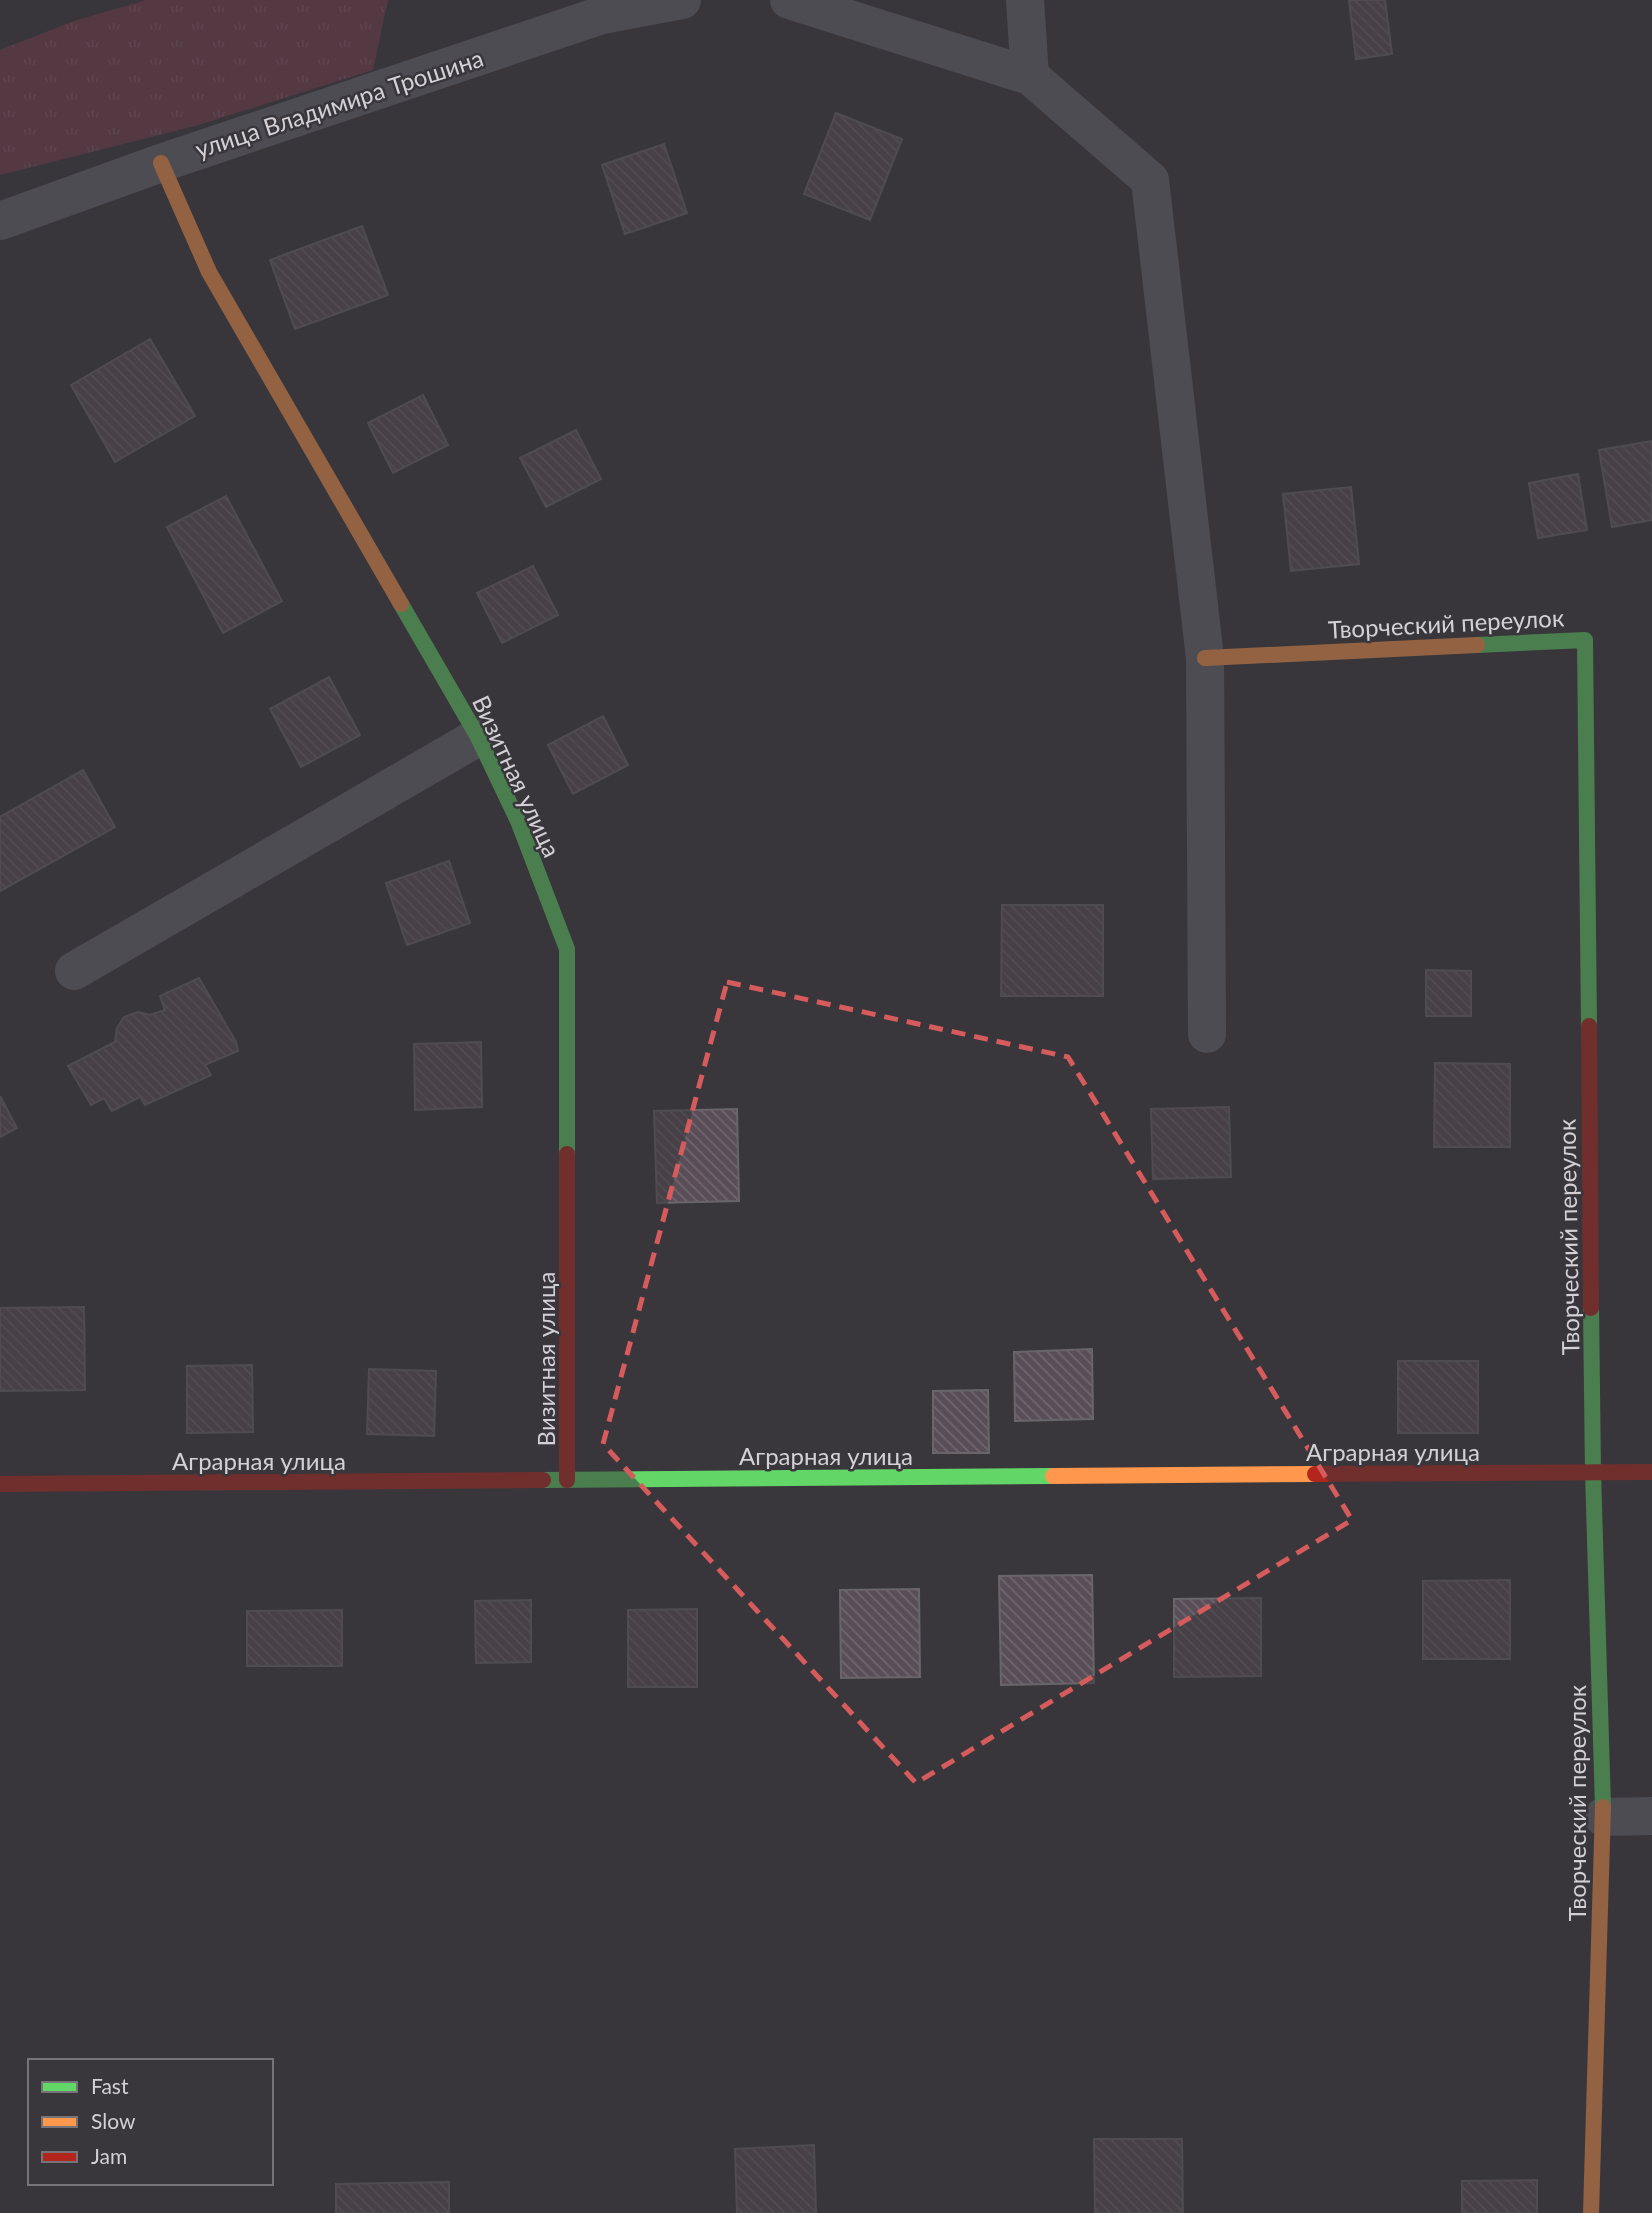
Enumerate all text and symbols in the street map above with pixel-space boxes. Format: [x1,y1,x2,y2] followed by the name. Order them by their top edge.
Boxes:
[191,43,487,163] street label: улица Владимира Трошина
[1327,602,1565,644] street label: Творческий переулок
[467,691,567,861] street label: Визитная улица
[1551,1118,1585,1355] street label: Творческий переулок
[531,1272,560,1446] street label: Визитная улица
[1306,1437,1480,1466] street label: Аграрная улица
[739,1441,913,1470] street label: Аграрная улица
[172,1446,346,1475] street label: Аграрная улица
[1562,1684,1591,1921] street label: Творческий переулок
[28,2059,273,2185] legend
[91,2073,129,2098] text: Fast
[91,2108,136,2133] text: Slow
[91,2143,127,2168] text: Jam

